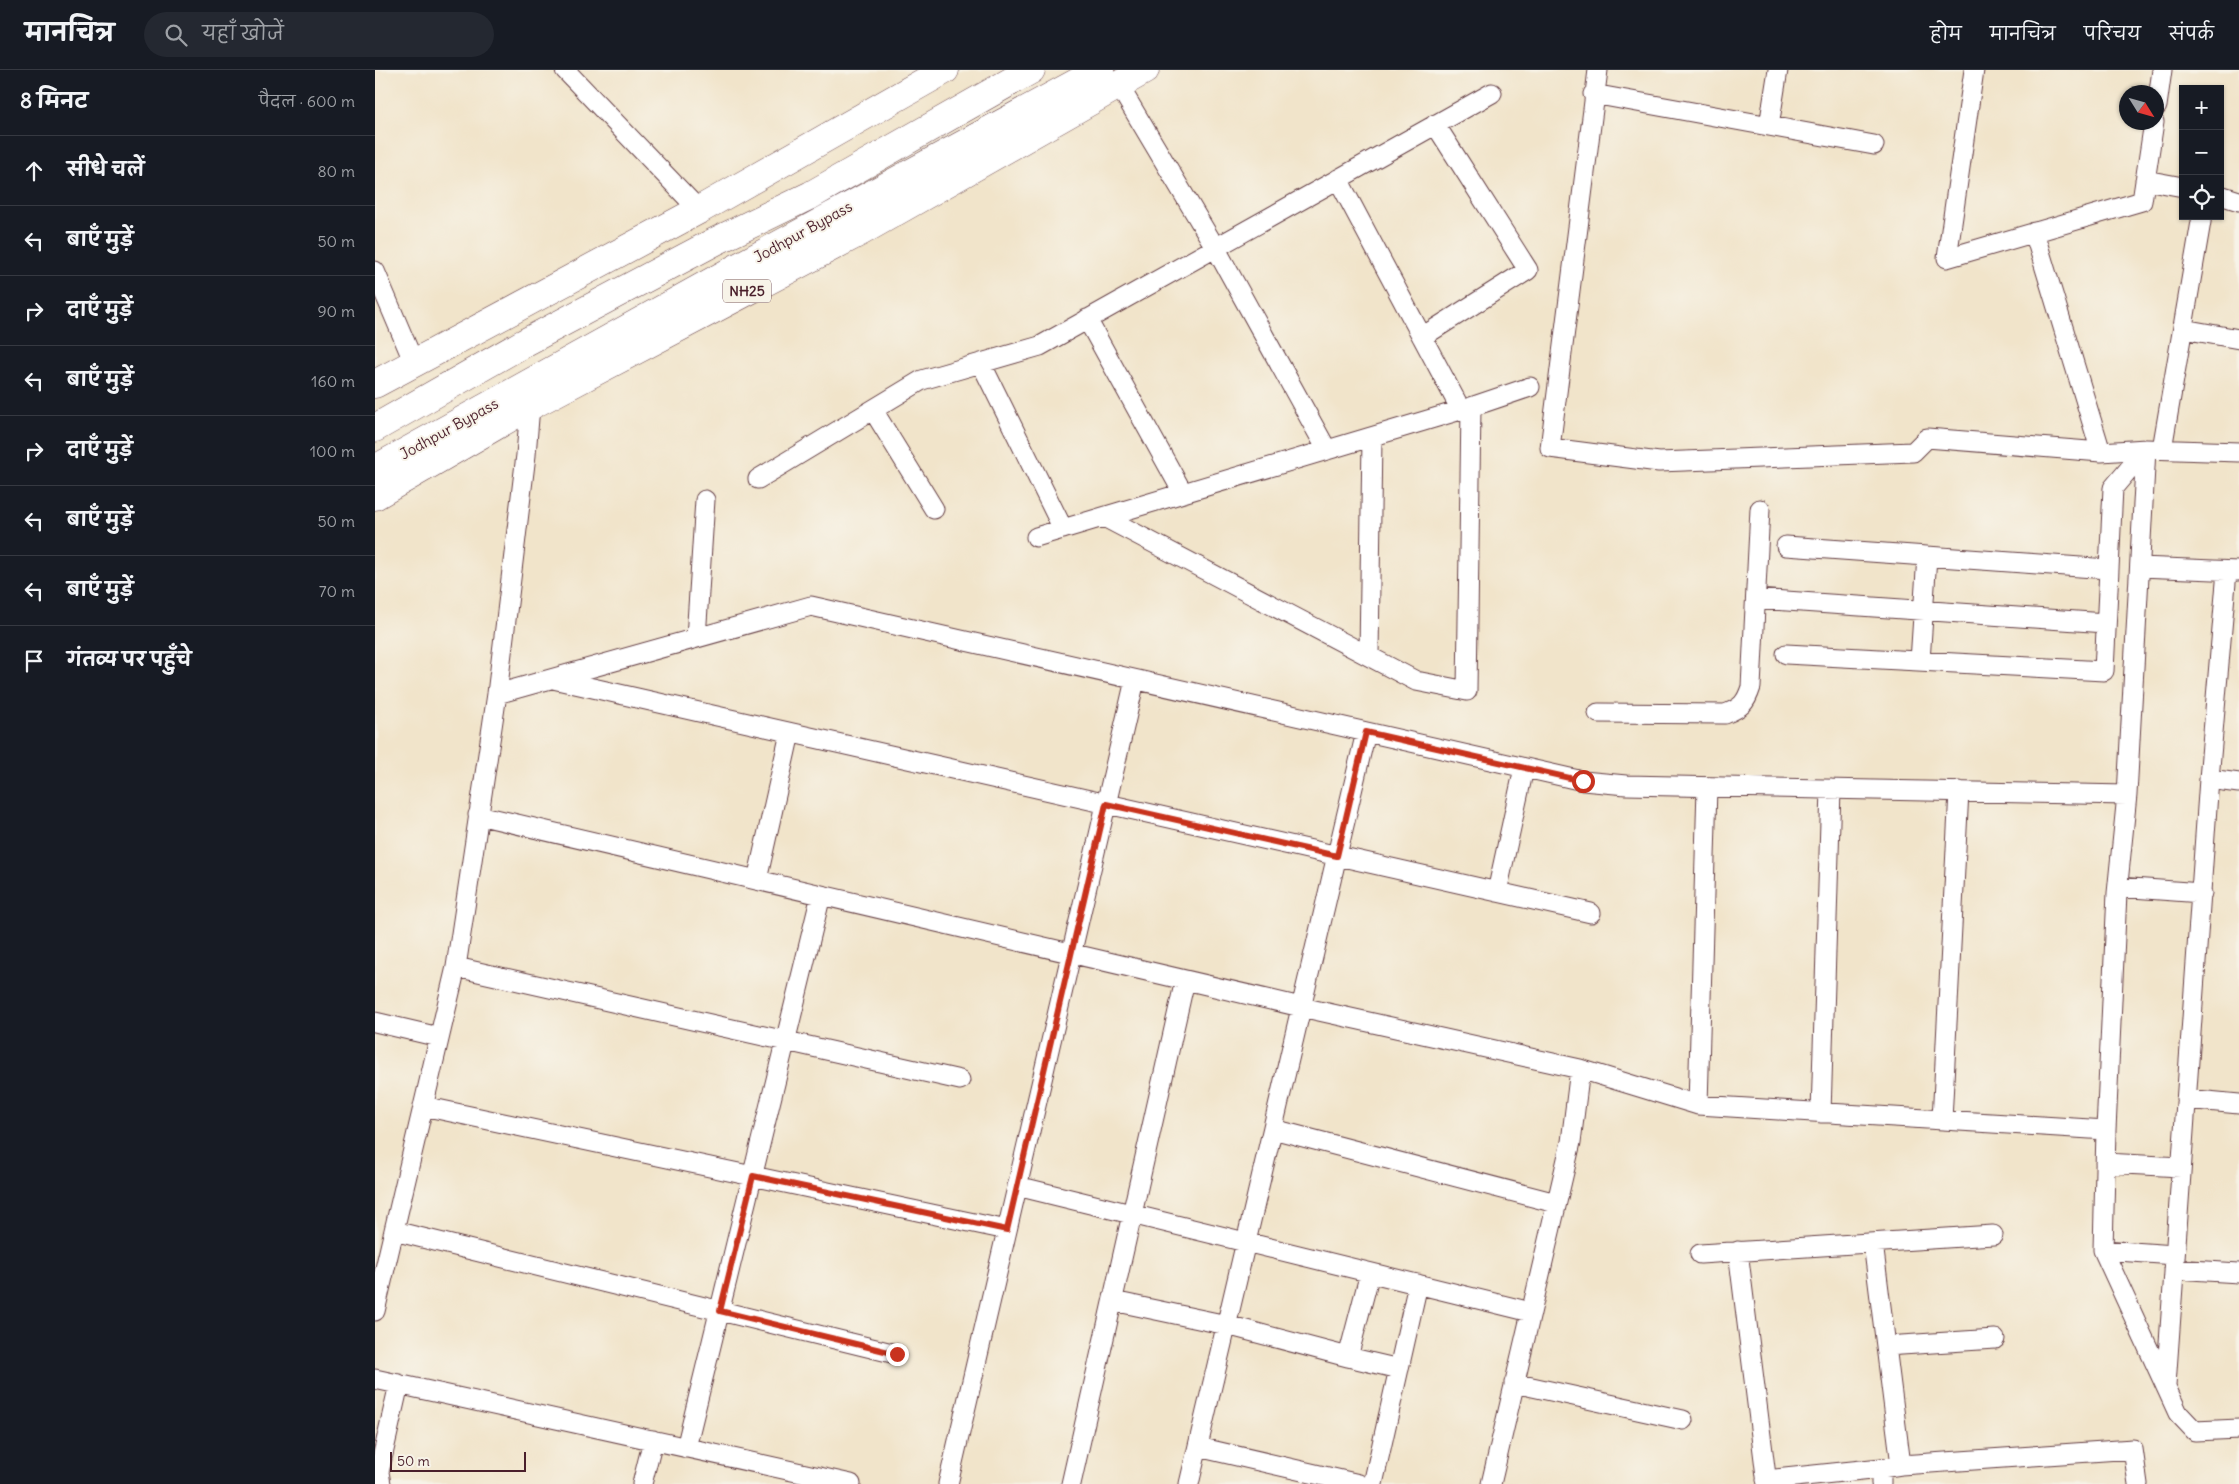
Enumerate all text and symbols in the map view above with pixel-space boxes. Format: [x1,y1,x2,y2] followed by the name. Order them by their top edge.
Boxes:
[144,12,494,57] search box
[25,17,114,47] text: मानचित्र
[162,21,190,49] icon: search
[202,21,284,45] text: यहाँ खोजें
[1930,22,1962,45] text: होम
[1990,22,2056,45] text: मानचित्र
[2084,22,2141,45] text: परिचय
[2169,22,2214,45] text: संपर्क
[2119,85,2164,130] north arrow
[2179,85,2224,220] map controls
[2179,85,2224,130] button: +
[20,87,88,114] text: 8 मिनट
[259,91,355,111] text: पैदल · 600 m
[2179,130,2224,175] button: −
[20,157,48,185] icon: ahead
[67,157,144,181] text: सीधे चलें
[317,161,355,181] text: 80 m
[2179,175,2224,220] button: locate
[750,197,855,266] street label: Jodhpur Bypass
[20,227,48,255] icon: left
[67,227,133,251] text: बाएँ मुड़ें
[317,231,355,251] text: 50 m
[723,280,771,302] road number: NH25
[20,297,48,325] icon: right
[67,297,133,321] text: दाएँ मुड़ें
[317,301,355,321] text: 90 m
[20,367,48,395] icon: left
[67,367,133,391] text: बाएँ मुड़ें
[311,371,355,391] text: 160 m
[396,394,501,463] street label: Jodhpur Bypass
[20,437,48,465] icon: right
[67,437,133,461] text: दाएँ मुड़ें
[310,441,355,461] text: 100 m
[20,507,48,535] icon: left
[67,507,133,531] text: बाएँ मुड़ें
[317,511,355,531] text: 50 m
[20,577,48,605] icon: left
[67,577,133,601] text: बाएँ मुड़ें
[319,581,355,601] text: 70 m
[20,647,48,675] icon: arrive
[67,647,192,671] text: गंतव्य पर पहुँचे
[1572,770,1595,793] route start
[886,1343,909,1366] route end
[390,1449,526,1472] scale bar
[397,1452,430,1470] text: 50 m

